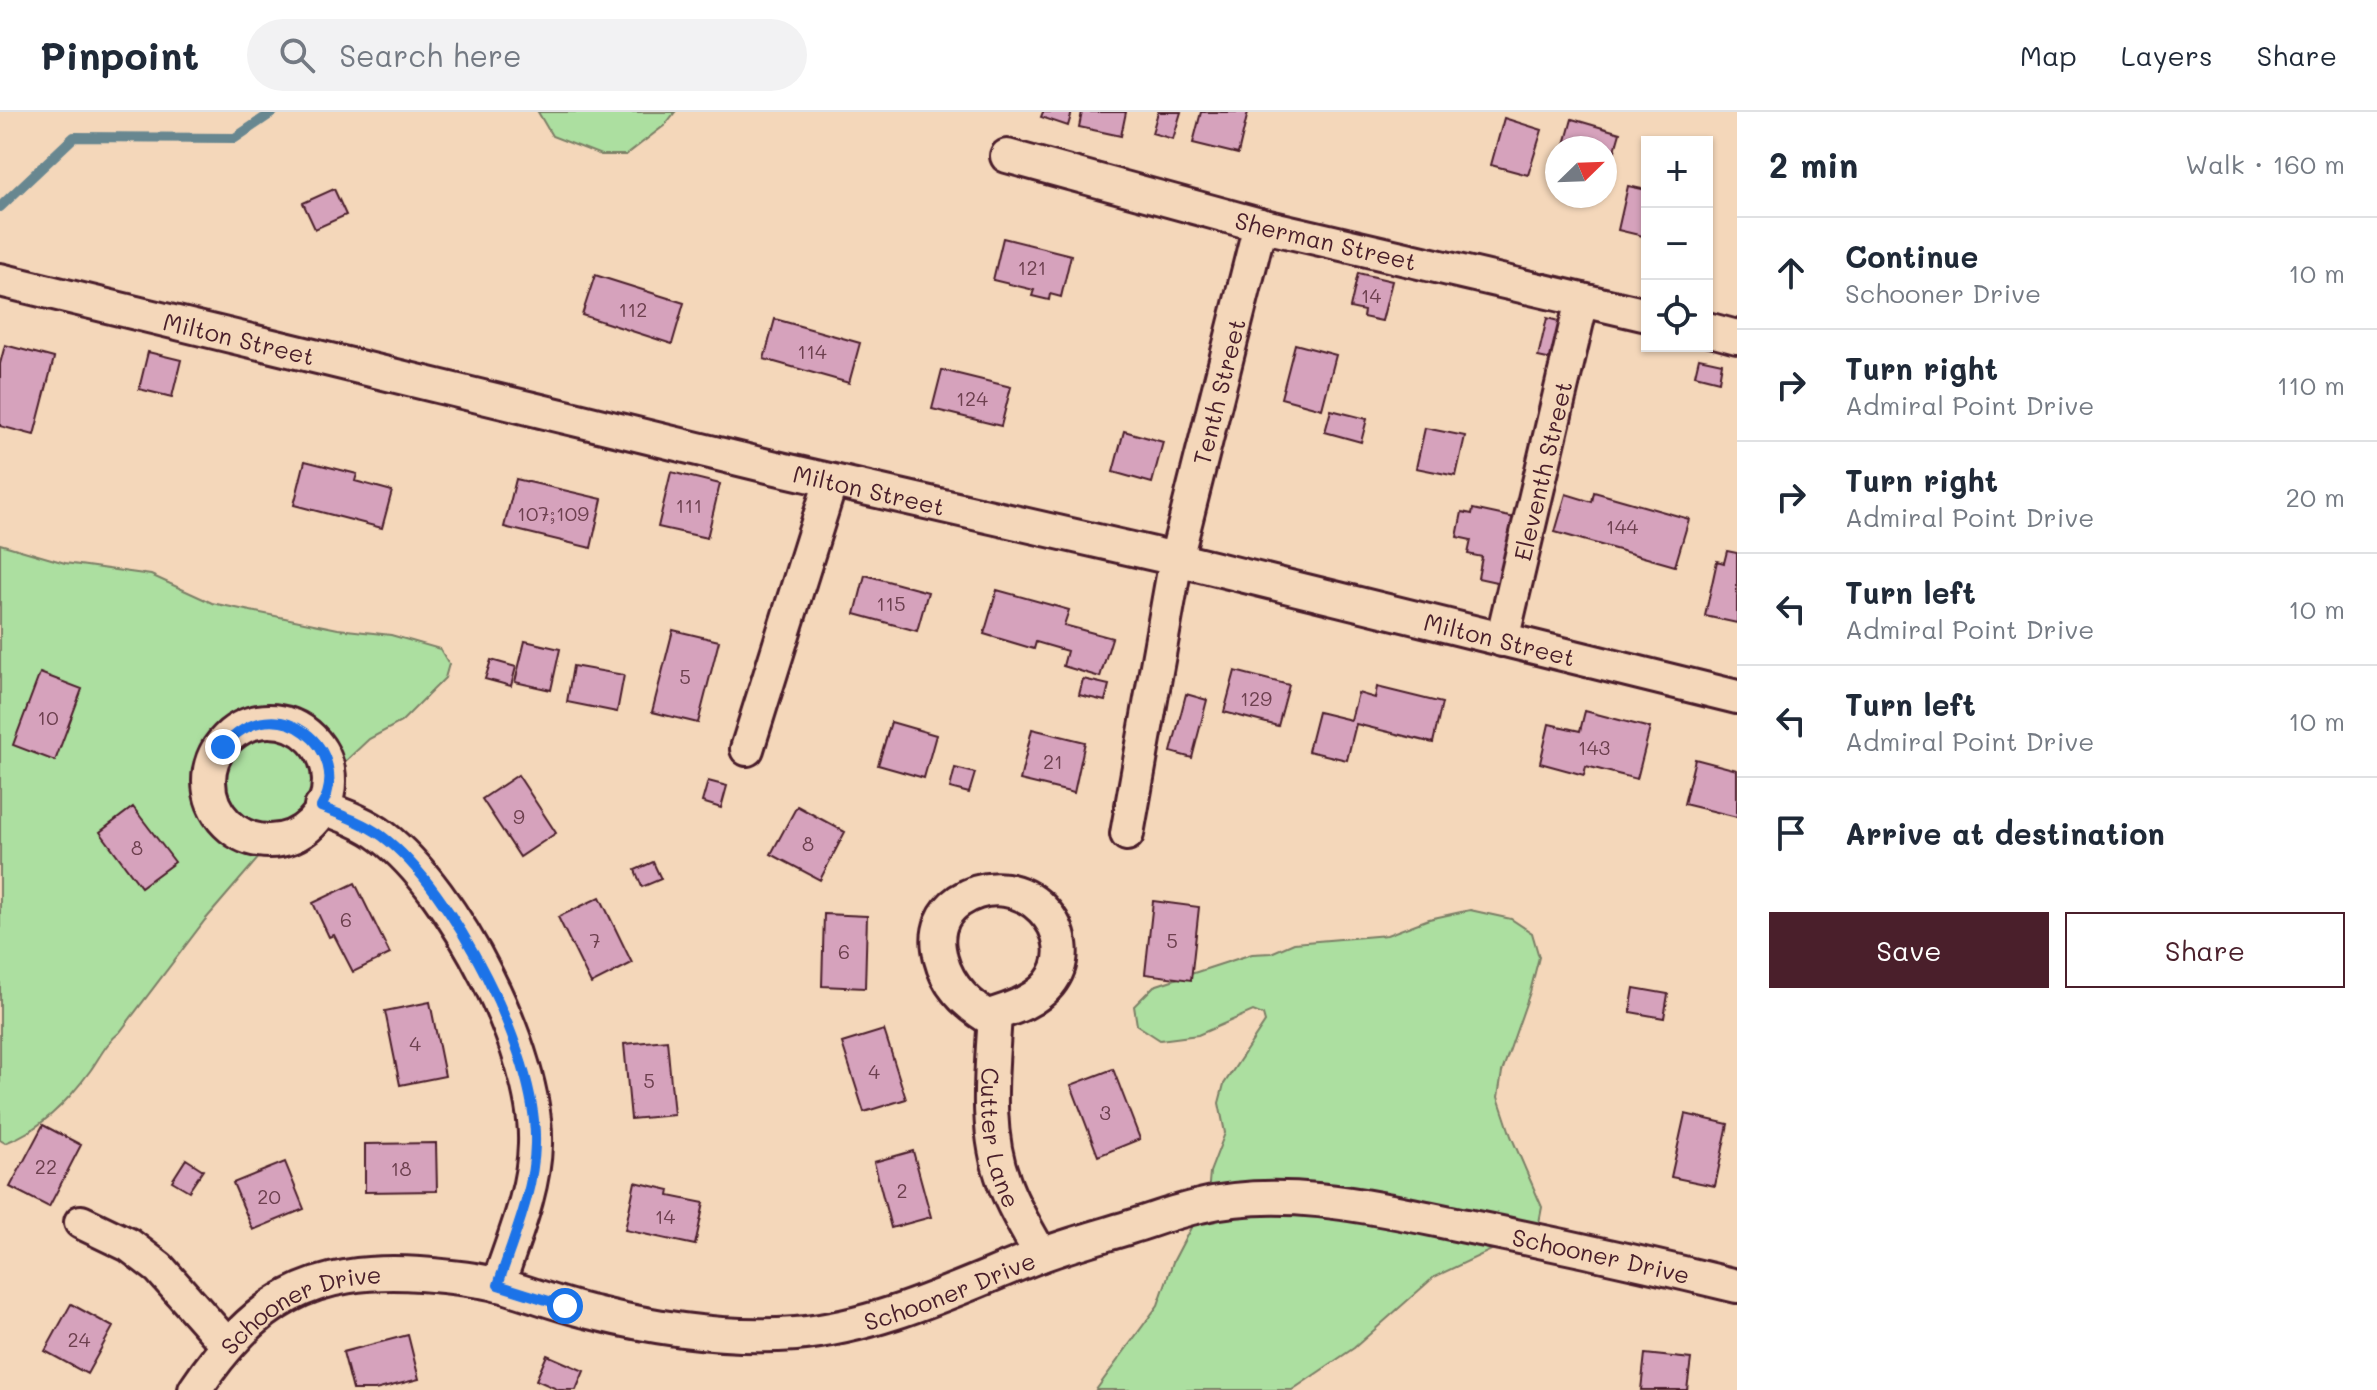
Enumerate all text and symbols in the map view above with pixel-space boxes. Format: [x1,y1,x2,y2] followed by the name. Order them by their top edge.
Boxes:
[247,19,807,91] search box
[40,30,199,80] text: Pinpoint
[275,33,319,77] icon: search
[339,35,522,75] text: Search here
[2020,37,2077,73] text: Map
[2121,37,2213,73] text: Layers
[2257,37,2337,73] text: Share
[1545,136,1617,208] north arrow
[1641,136,1713,352] map controls
[1641,136,1713,208] button: +
[1769,142,1858,187] text: 2 min
[2185,147,2345,181] text: Walk · 160 m
[1232,203,1420,276] street label: Sherman Street
[1641,208,1713,280] button: −
[1845,236,1978,276] text: Continue
[1769,251,1813,295] icon: ahead
[1017,254,1047,280] house number: 121
[2288,256,2345,290] text: 10 m
[1845,276,2041,310] text: Schooner Drive
[1641,280,1713,352] button: locate
[1361,282,1382,308] house number: 14
[618,296,648,322] house number: 112
[160,305,318,371] street label: Milton Street
[1185,315,1251,468] street label: Tenth Street
[797,338,827,364] house number: 114
[1845,348,1998,388] text: Turn right
[1769,363,1813,407] icon: right
[2277,368,2345,402] text: 110 m
[1506,378,1578,564] street label: Eleventh Street
[956,385,988,411] house number: 124
[1845,388,2094,422] text: Admiral Point Drive
[790,457,948,521] street label: Milton Street
[1845,460,1998,500] text: Turn right
[1769,475,1813,519] icon: right
[2285,480,2345,514] text: 20 m
[676,492,702,518] house number: 111
[517,500,589,526] house number: 107;109
[1845,500,2094,534] text: Admiral Point Drive
[1606,513,1638,539] house number: 144
[1845,572,1976,612] text: Turn left
[1769,587,1813,631] icon: left
[876,590,906,616] house number: 115
[2288,592,2345,626] text: 10 m
[1421,605,1579,672] street label: Milton Street
[1845,612,2094,646] text: Admiral Point Drive
[679,663,691,689] house number: 5
[1845,684,1976,724] text: Turn left
[1240,685,1272,711] house number: 129
[1769,699,1813,743] icon: left
[37,704,59,730] house number: 10
[2288,704,2345,738] text: 10 m
[1845,724,2094,758] text: Admiral Point Drive
[205,729,241,765] route end
[1578,734,1610,760] house number: 143
[1043,748,1063,774] house number: 21
[513,803,525,829] house number: 9
[1769,811,1813,855] icon: arrive
[1845,813,2165,853] text: Arrive at destination
[802,830,814,856] house number: 8
[131,834,143,860] house number: 8
[340,906,352,932] house number: 6
[1769,912,2049,988] button: Save
[2065,912,2345,988] button: Share
[589,927,601,953] house number: 7
[1166,927,1178,953] house number: 5
[838,938,850,964] house number: 6
[409,1030,421,1056] house number: 4
[868,1058,880,1084] house number: 4
[643,1067,655,1093] house number: 5
[975,1067,1028,1212] street label: Cutter Lane
[1099,1099,1111,1125] house number: 3
[35,1153,57,1179] house number: 22
[390,1155,412,1181] house number: 18
[896,1177,908,1203] house number: 2
[257,1183,281,1209] house number: 20
[655,1203,676,1229] house number: 14
[1510,1220,1693,1290] street label: Schooner Drive
[860,1243,1039,1336] street label: Schooner Drive
[213,1258,382,1360] street label: Schooner Drive
[547,1288,583,1324] route start
[68,1326,91,1352] house number: 24

